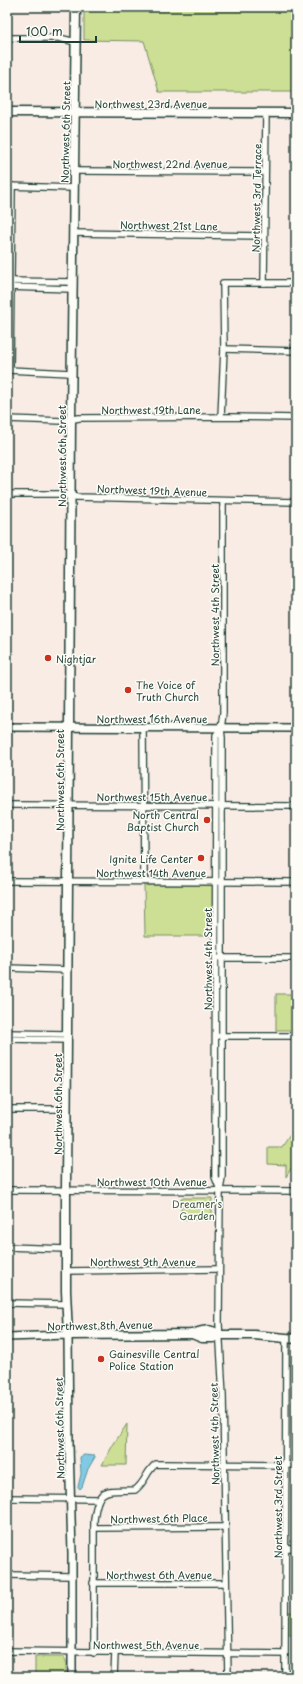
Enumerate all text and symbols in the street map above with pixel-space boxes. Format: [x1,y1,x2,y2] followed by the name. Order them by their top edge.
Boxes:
[20,18,96,44] scale bar
[26,22,63,40] text: 100 m
[57,81,73,183] street label: Northwest 6th Street
[95,96,208,111] street label: Northwest 23rd Avenue
[248,143,264,253] street label: Northwest 3rd Terrace
[112,156,228,171] street label: Northwest 22nd Avenue
[120,217,219,233] street label: Northwest 21st Lane
[101,402,201,417] street label: Northwest 19th Lane
[54,405,69,507] street label: Northwest 6th Street
[97,481,208,499] street label: Northwest 19th Avenue
[207,564,222,666] street label: Northwest 4th Street
[56,651,97,666] place label: Nightjar
[43,653,53,663] marker: Nightjar
[136,677,199,704] place label: The Voice of Truth Church
[123,685,133,695] marker: The Voice of Truth Church
[97,711,208,726] street label: Northwest 16th Avenue
[52,729,67,831] street label: Northwest 6th Street
[97,789,208,804] street label: Northwest 15th Avenue
[127,807,199,834] place label: North Central Baptist Church
[202,815,212,825] marker: North Central Baptist Church
[109,851,193,866] place label: Ignite Life Center
[196,853,206,863] marker: Ignite Life Center
[96,865,207,880] street label: Northwest 14th Avenue
[200,908,215,1010] street label: Northwest 4th Street
[50,1053,65,1155] street label: Northwest 6th Street
[97,1174,208,1189] street label: Northwest 10th Avenue
[172,1196,222,1223] park label: Dreamer's Garden
[90,1254,196,1269] street label: Northwest 9th Avenue
[47,1317,153,1333] street label: Northwest 8th Avenue
[109,1346,200,1373] place label: Gainesville Central Police Station
[96,1354,106,1364] marker: Gainesville Central Police Station
[51,1377,67,1479] street label: Northwest 6th Street
[206,1383,222,1485] street label: Northwest 4th Street
[270,1456,285,1558] street label: Northwest 3rd Street
[110,1510,208,1526] street label: Northwest 6th Place
[106,1567,213,1582] street label: Northwest 6th Avenue
[93,1637,199,1652] street label: Northwest 5th Avenue

